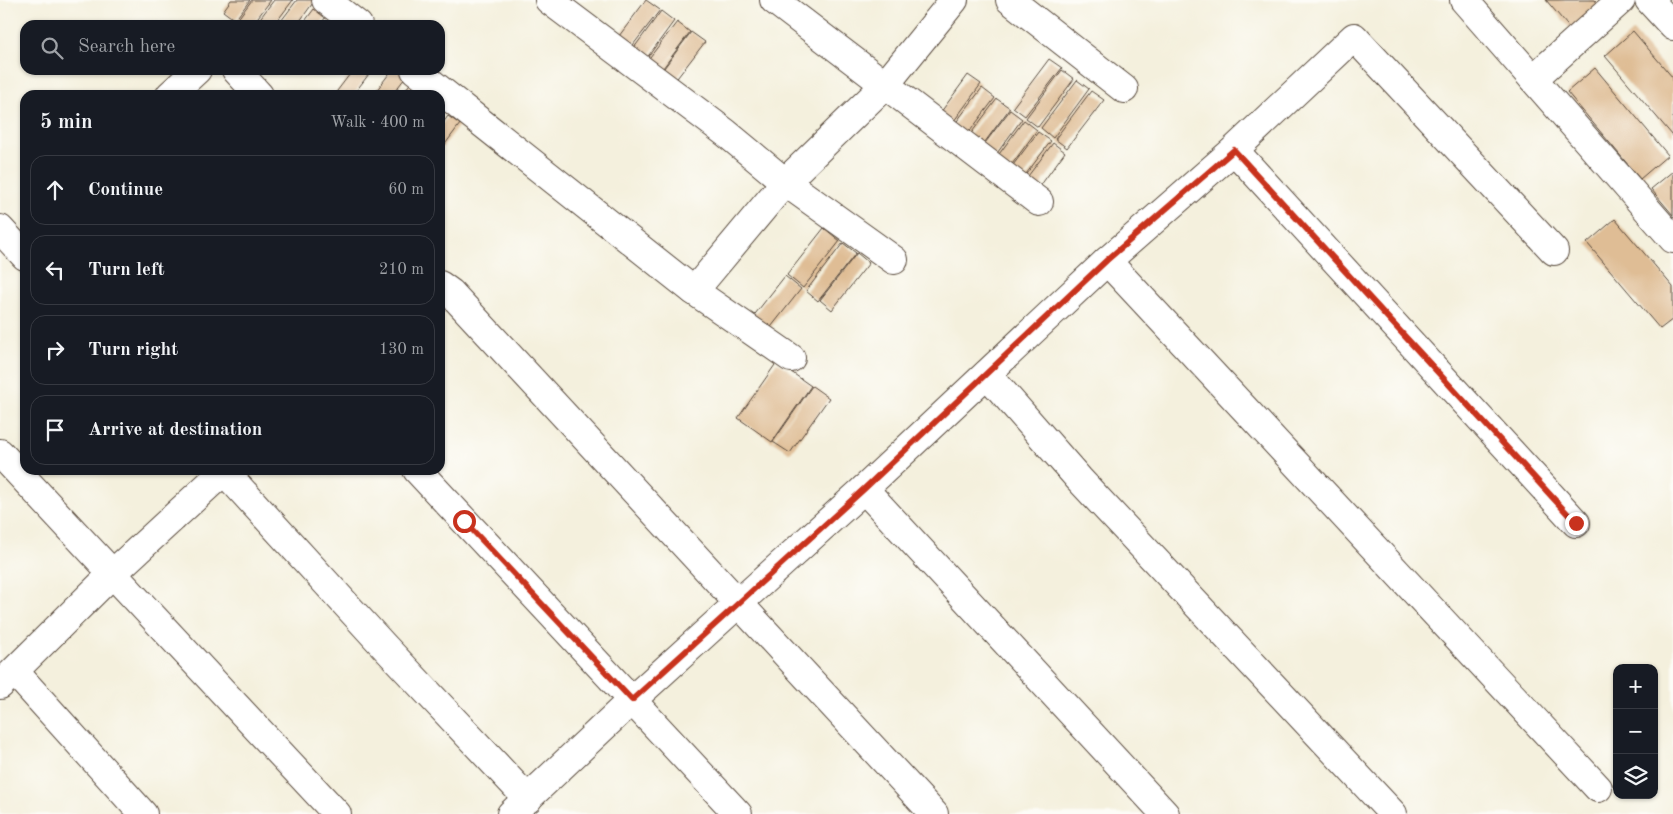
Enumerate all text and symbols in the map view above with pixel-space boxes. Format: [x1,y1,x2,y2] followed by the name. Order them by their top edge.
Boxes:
[20,20,445,75] search box
[38,34,66,62] icon: search
[78,38,175,57] text: Search here
[40,112,93,133] text: 5 min
[330,115,425,131] text: Walk · 400 m
[41,176,69,204] icon: ahead
[88,181,163,200] text: Continue
[388,182,424,198] text: 60 m
[41,256,69,284] icon: left
[88,261,165,280] text: Turn left
[379,262,424,278] text: 210 m
[41,336,69,364] icon: right
[88,341,178,360] text: Turn right
[379,342,424,358] text: 130 m
[41,416,69,444] icon: arrive
[88,421,262,440] text: Arrive at destination
[453,510,476,533] route start
[1565,512,1588,535] route end
[1613,664,1658,799] map controls
[1613,664,1658,709] button: +
[1613,709,1658,754] button: −
[1613,754,1658,799] button: layers

